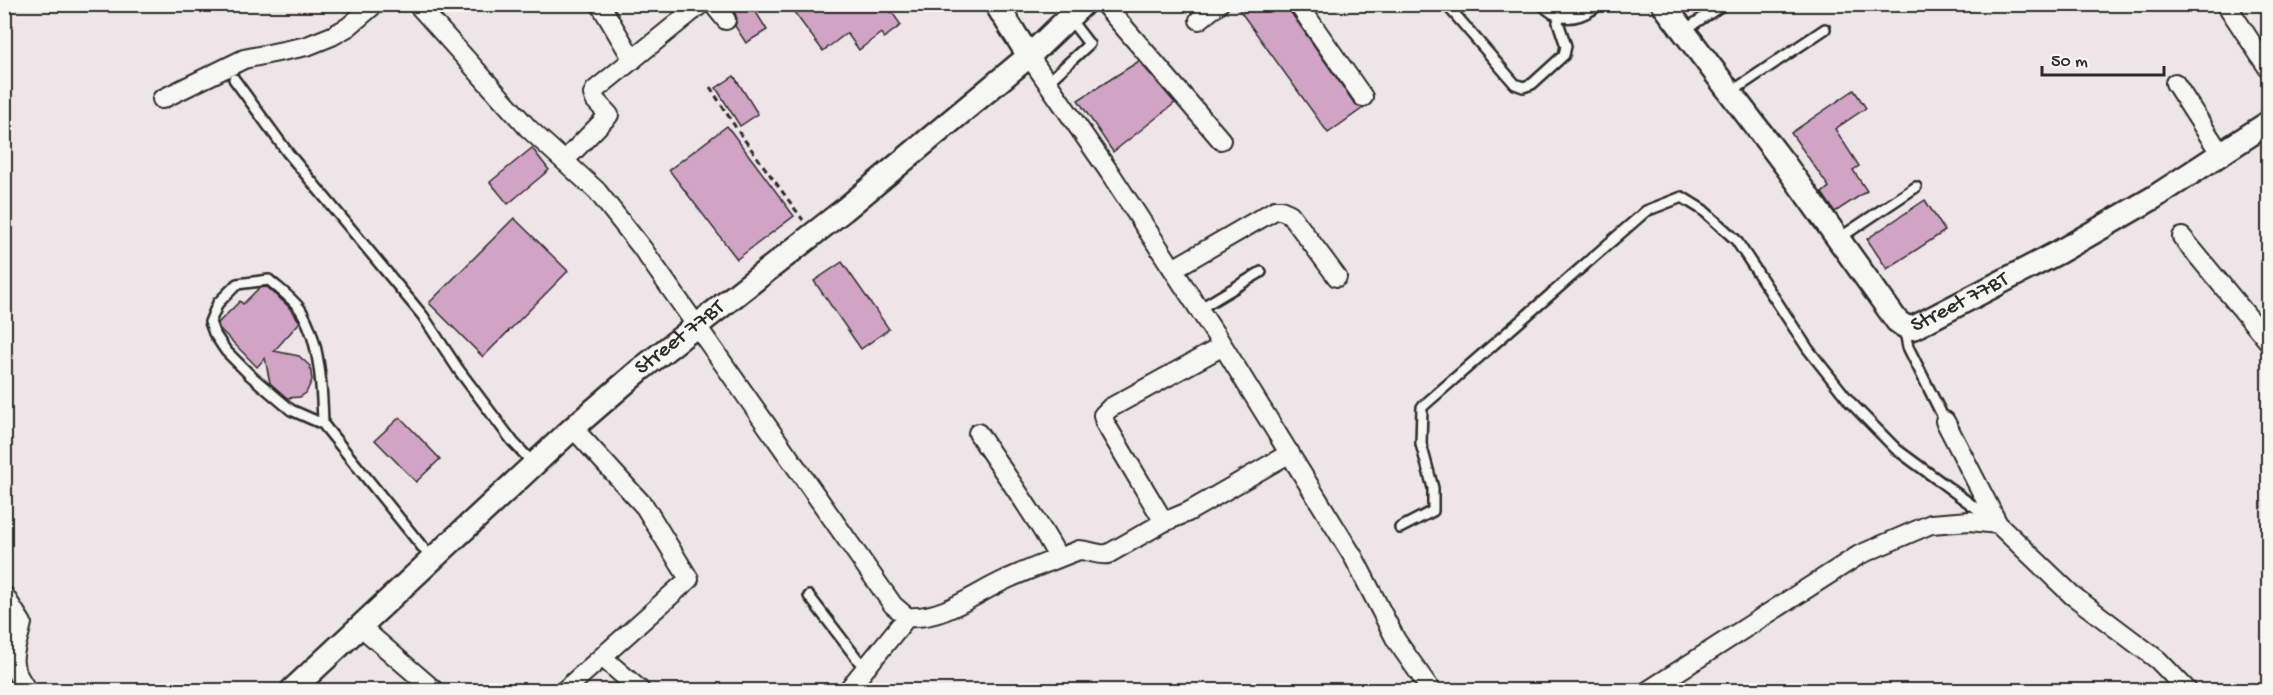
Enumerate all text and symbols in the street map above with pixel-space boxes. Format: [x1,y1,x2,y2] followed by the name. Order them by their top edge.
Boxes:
[2042,39,2164,77] scale bar
[2051,52,2088,73] text: 50 m
[1907,267,2015,340] street label: Street 77BT
[630,294,731,382] street label: Street 77BT

